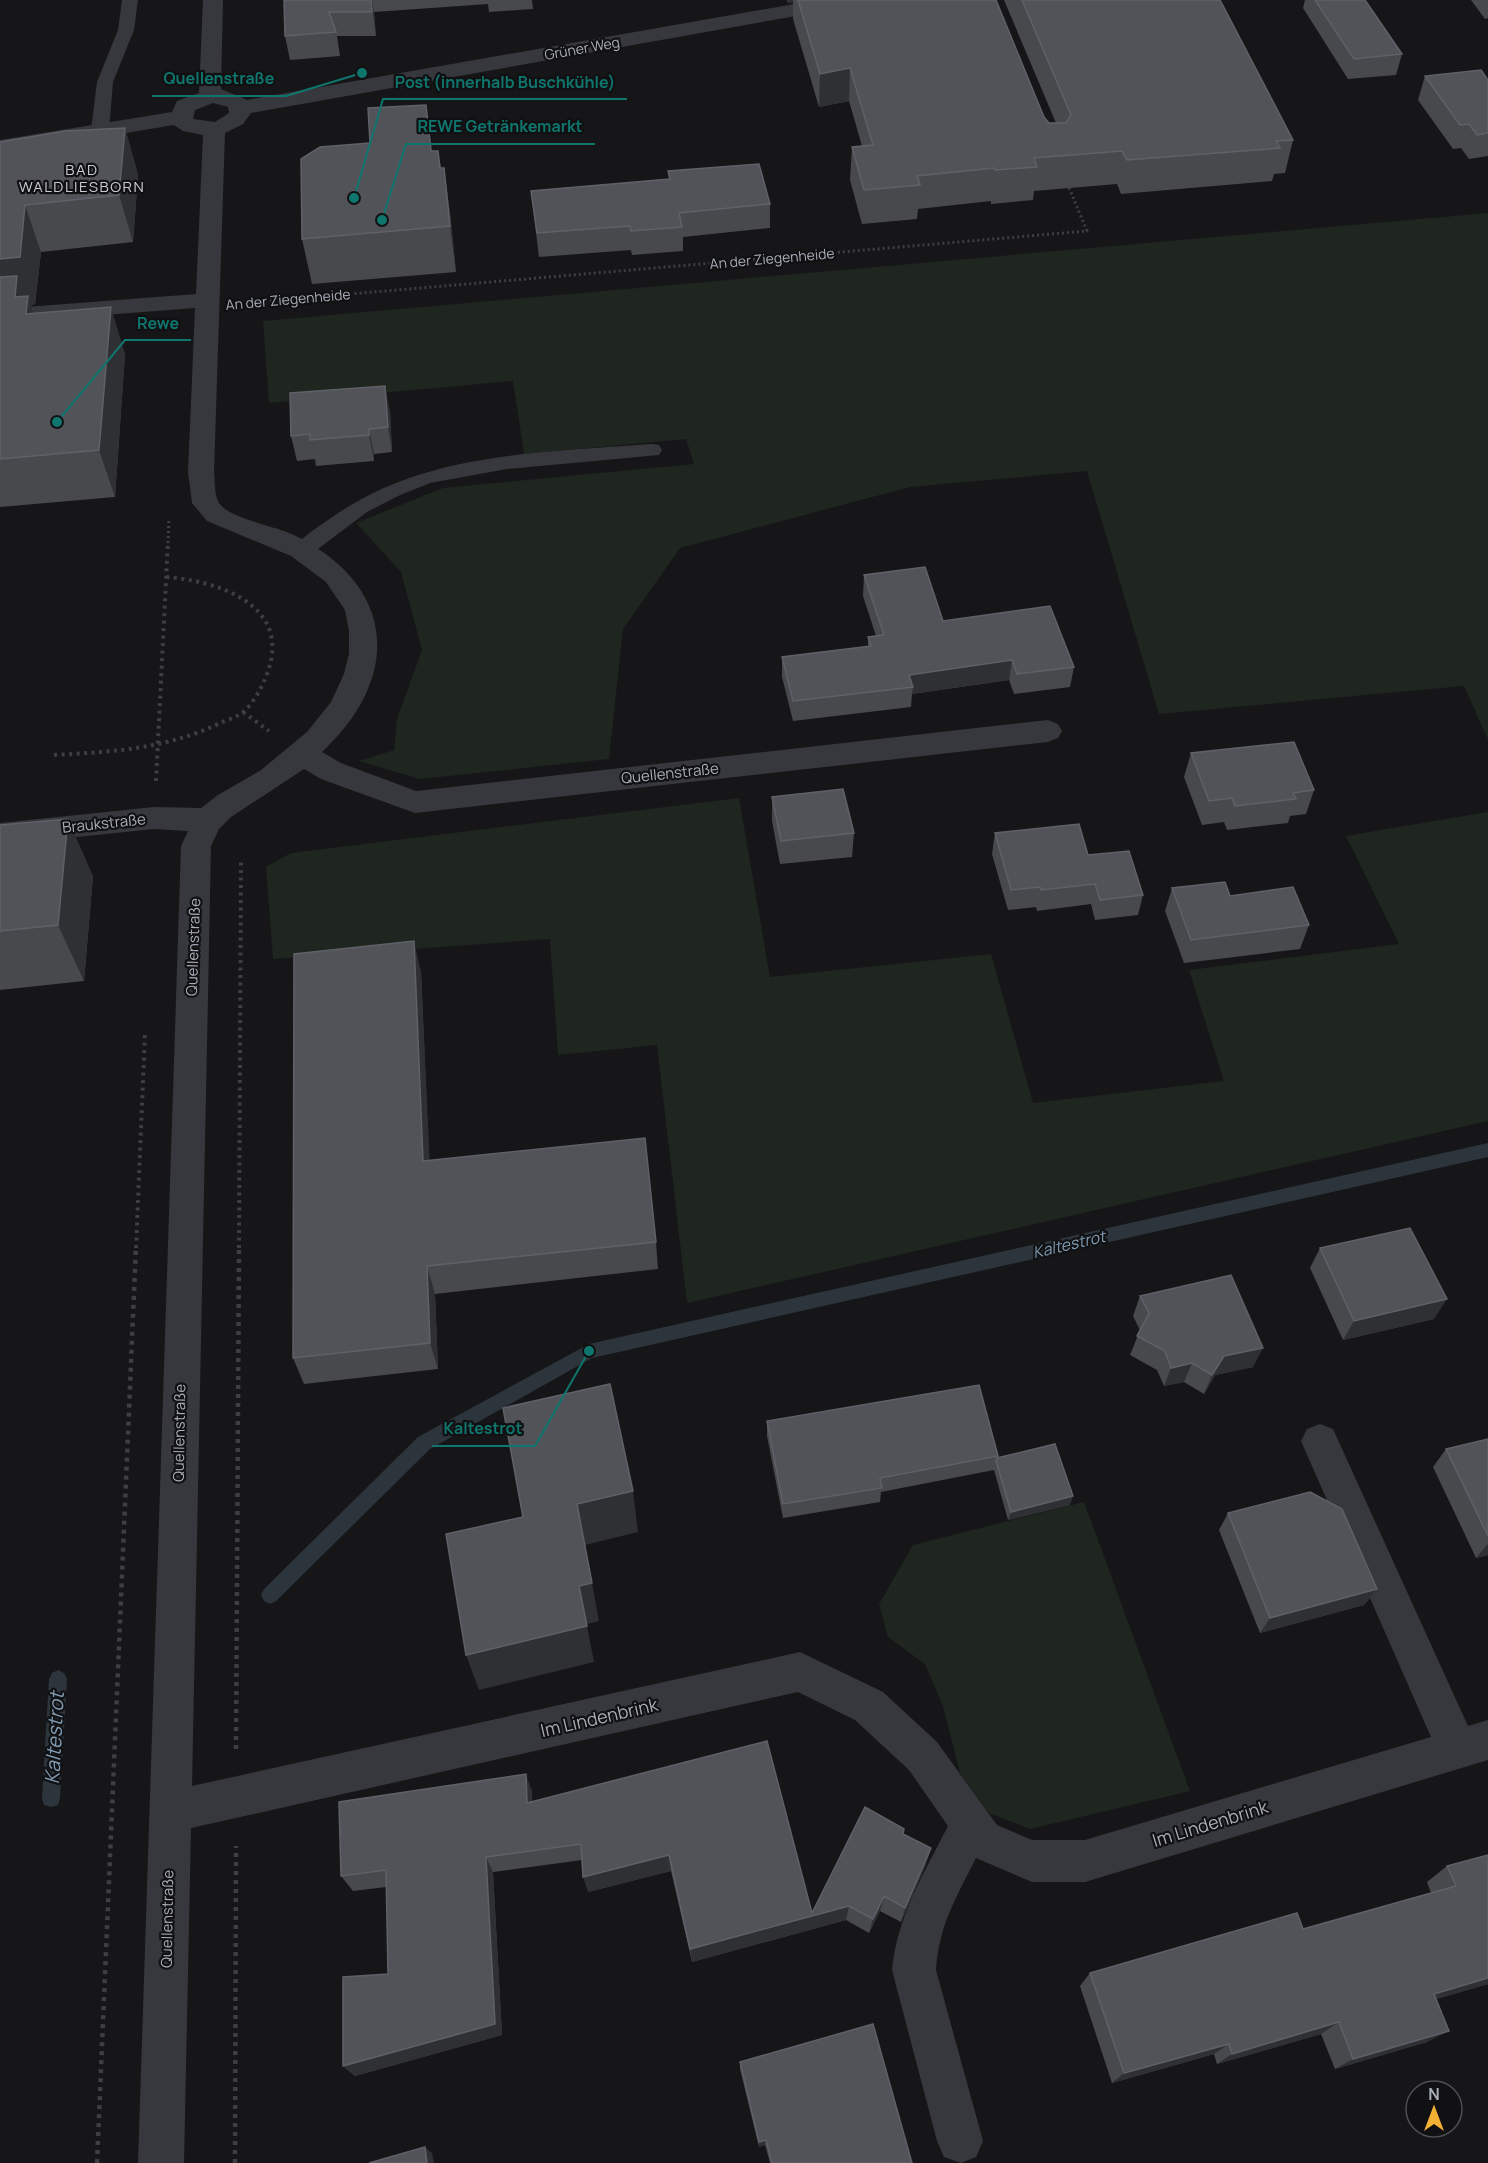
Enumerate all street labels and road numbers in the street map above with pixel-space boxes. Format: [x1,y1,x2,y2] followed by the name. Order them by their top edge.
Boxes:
[543,32,621,64] street label: Grüner Weg
[709,243,835,273] street label: An der Ziegenheide
[225,284,351,314] street label: An der Ziegenheide
[620,757,720,789] street label: Quellenstraße
[61,808,147,838] street label: Braukstraße
[181,897,205,996] street label: Quellenstraße
[168,1384,190,1482] street label: Quellenstraße
[538,1692,661,1742] street label: Im Lindenbrink
[1149,1794,1272,1852] street label: Im Lindenbrink
[156,1870,178,1968] street label: Quellenstraße

